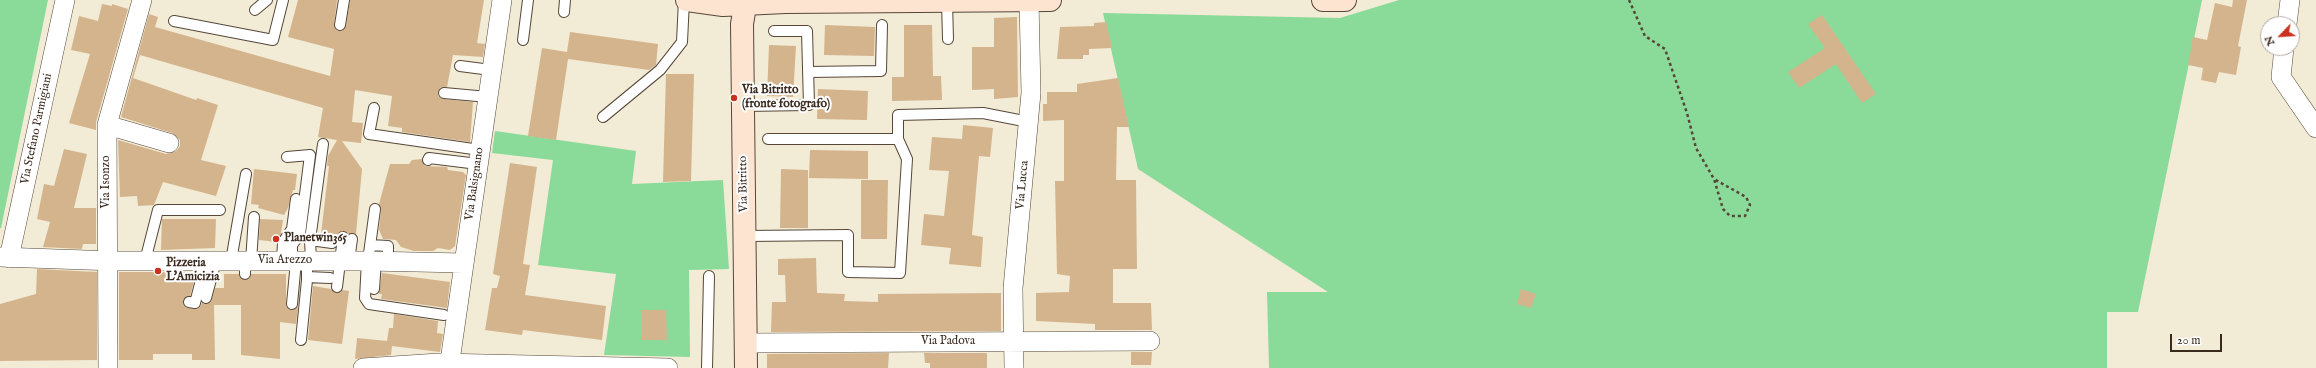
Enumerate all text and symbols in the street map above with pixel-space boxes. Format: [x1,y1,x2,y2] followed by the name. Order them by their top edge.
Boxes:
[2260,16,2300,56] north arrow
[2262,33,2278,48] text: N
[18,72,56,186] street label: Via Stefano Parmigiani
[742,84,830,112] place label: Via Bitritto (fronte fotografo)
[729,93,739,103] marker: Via Bitritto (fronte fotografo)
[463,147,487,221] street label: Via Balsignano
[100,155,114,209] street label: Via Isonzo
[736,156,752,212] street label: Via Bitritto
[1014,160,1032,210] street label: Via Lucca
[284,232,347,246] place label: Planetwin365
[271,234,281,244] marker: Planetwin365
[258,254,312,268] street label: Via Arezzo
[166,257,219,285] place label: Pizzeria L'Amicizia
[153,266,163,276] marker: Pizzeria L'Amicizia
[2172,326,2224,352] scale bar
[2177,333,2200,348] text: 20 m
[921,335,975,349] street label: Via Padova

